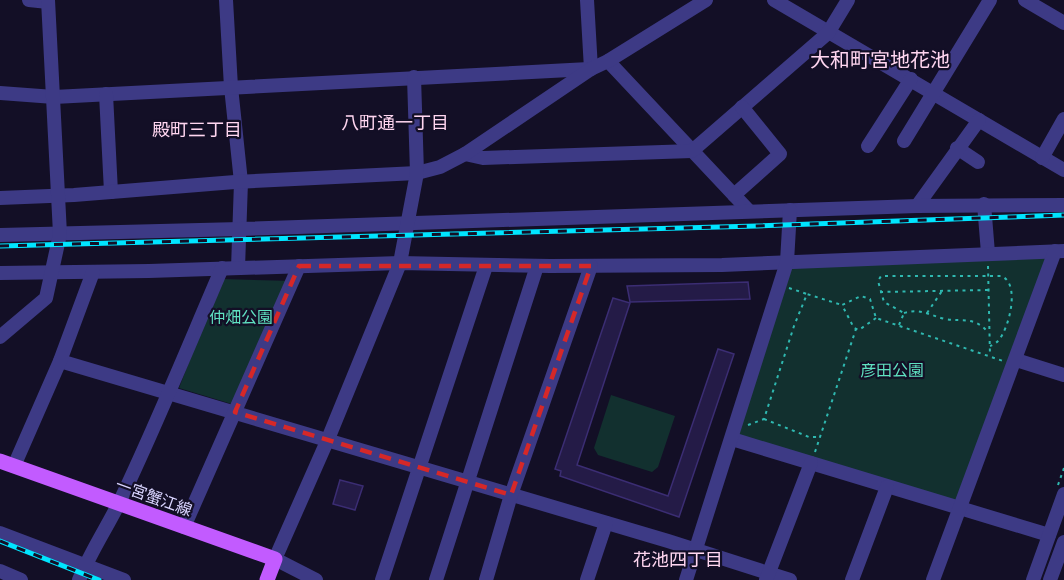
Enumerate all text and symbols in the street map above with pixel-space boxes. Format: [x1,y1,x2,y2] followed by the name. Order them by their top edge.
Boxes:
[810,48,950,71] district label: 大和町宮地花池
[341,112,449,133] district label: 八町通一丁目
[152,119,242,140] district label: 殿町三丁目
[209,308,273,326] park label: 仲畑公園
[860,361,924,379] park label: 彦田公園
[113,475,195,519] street label: 一宮蟹江線
[633,549,723,570] district label: 花池四丁目

